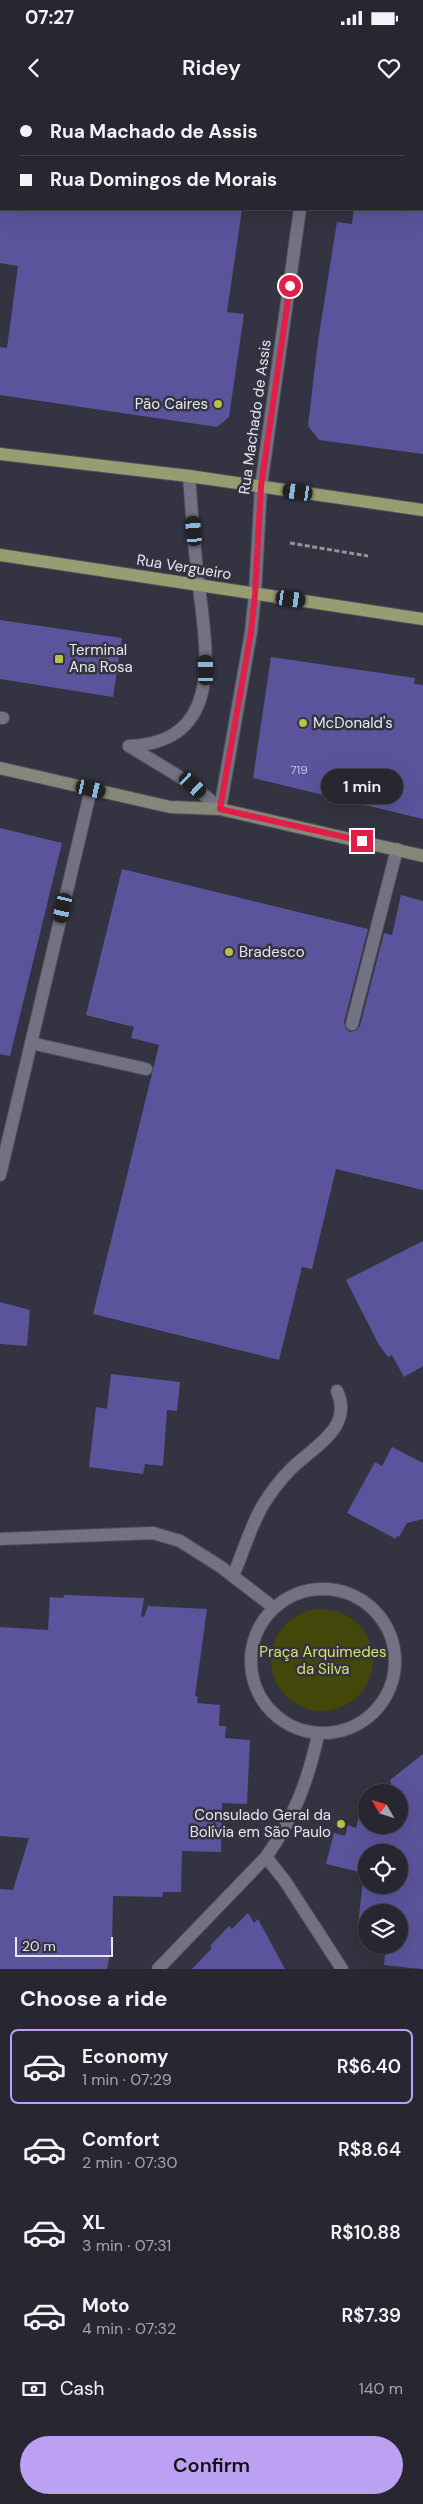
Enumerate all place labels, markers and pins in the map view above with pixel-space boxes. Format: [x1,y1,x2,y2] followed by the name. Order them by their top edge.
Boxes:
[135,394,208,414] place label: Pão Caires
[212,398,224,410] marker: Pão Caires
[69,640,133,677] place label: Terminal Ana Rosa
[53,653,65,665] marker: Terminal Ana Rosa
[313,713,393,733] place label: McDonald's
[297,717,309,729] marker: McDonald's
[239,942,305,962] place label: Bradesco
[223,946,235,958] marker: Bradesco
[190,1805,331,1842] place label: Consulado Geral da Bolívia em São Paulo
[335,1818,347,1830] marker: Consulado Geral da Bolívia em São Paulo

